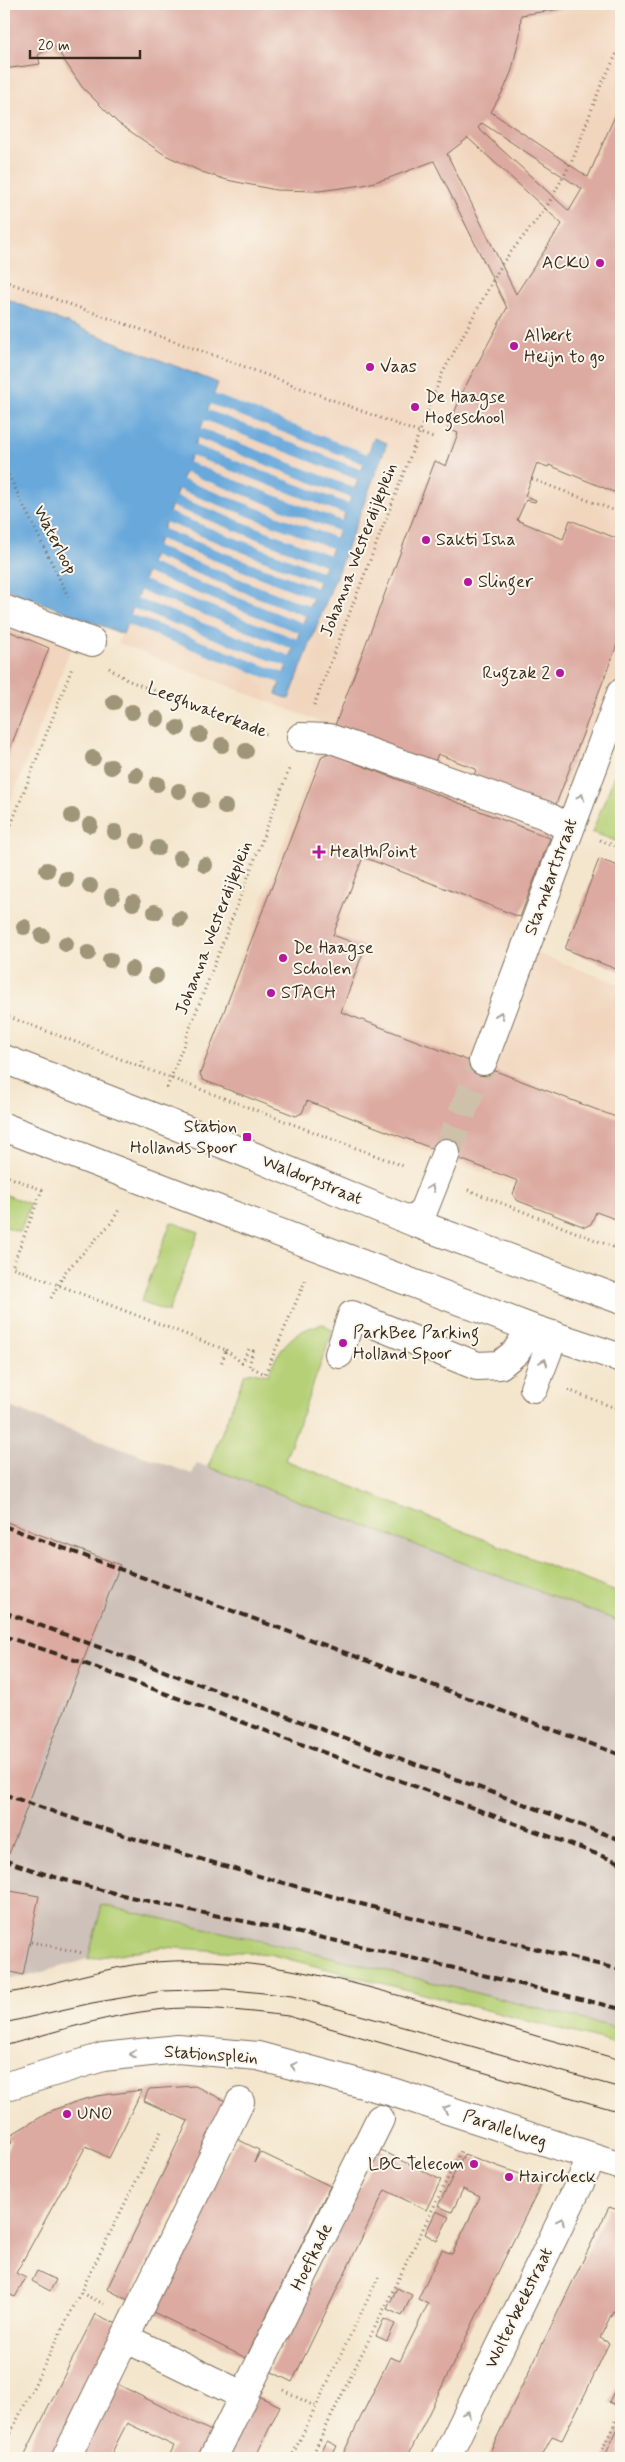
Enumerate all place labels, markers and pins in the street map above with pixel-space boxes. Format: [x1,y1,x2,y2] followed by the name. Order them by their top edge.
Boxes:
[542,251,590,275] place label: ACKU
[594,257,606,269] marker: ACKU
[524,324,605,369] place label: Albert Heijn to go
[508,340,520,352] marker: Albert Heijn to go
[380,355,417,379] place label: Vaas
[364,361,376,373] marker: Vaas
[425,385,506,432] place label: De Haagse Hogeschool
[409,401,421,413] marker: De Haagse Hogeschool
[436,528,516,552] place label: Sakti Isha
[420,534,432,546] marker: Sakti Isha
[478,570,534,596] place label: Slinger
[462,576,474,588] marker: Slinger
[482,661,550,687] place label: Rugzak 2
[554,667,566,679] marker: Rugzak 2
[330,840,418,864] place label: HealthPoint
[312,845,326,859] marker: HealthPoint
[293,936,374,981] place label: De Haagse Scholen
[277,952,289,964] marker: De Haagse Scholen
[281,981,336,1005] place label: STACH
[265,987,277,999] marker: STACH
[130,1115,238,1160] place label: Station Hollands Spoor
[241,1131,253,1143] marker: Station Hollands Spoor
[353,1321,479,1366] place label: ParkBee Parking Holland Spoor
[337,1337,349,1349] marker: ParkBee Parking Holland Spoor
[77,2102,112,2126] place label: UNO
[61,2108,73,2120] marker: UNO
[368,2152,464,2176] place label: LBC Telecom
[468,2158,480,2170] marker: LBC Telecom
[519,2165,596,2189] place label: Haircheck
[503,2171,515,2183] marker: Haircheck

